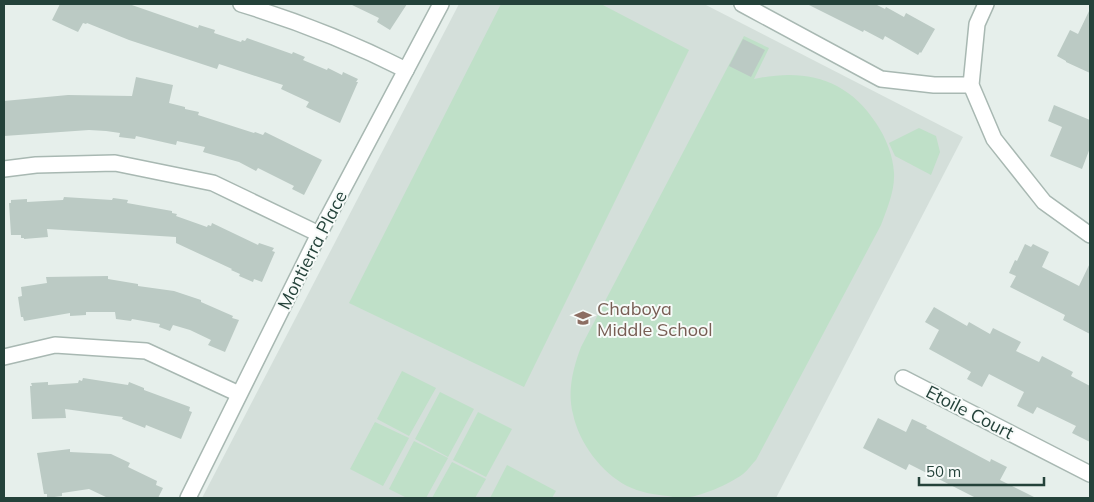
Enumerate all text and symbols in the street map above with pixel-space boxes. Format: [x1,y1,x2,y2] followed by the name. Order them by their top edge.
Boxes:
[272,187,352,313] street label: Montierra Place
[597,297,713,341] place label: Chaboya Middle School
[573,308,593,328] school or university icon: Chaboya Middle School
[922,380,1018,444] street label: Etoile Court
[919,454,1044,486] scale bar
[926,462,961,481] text: 50 m

